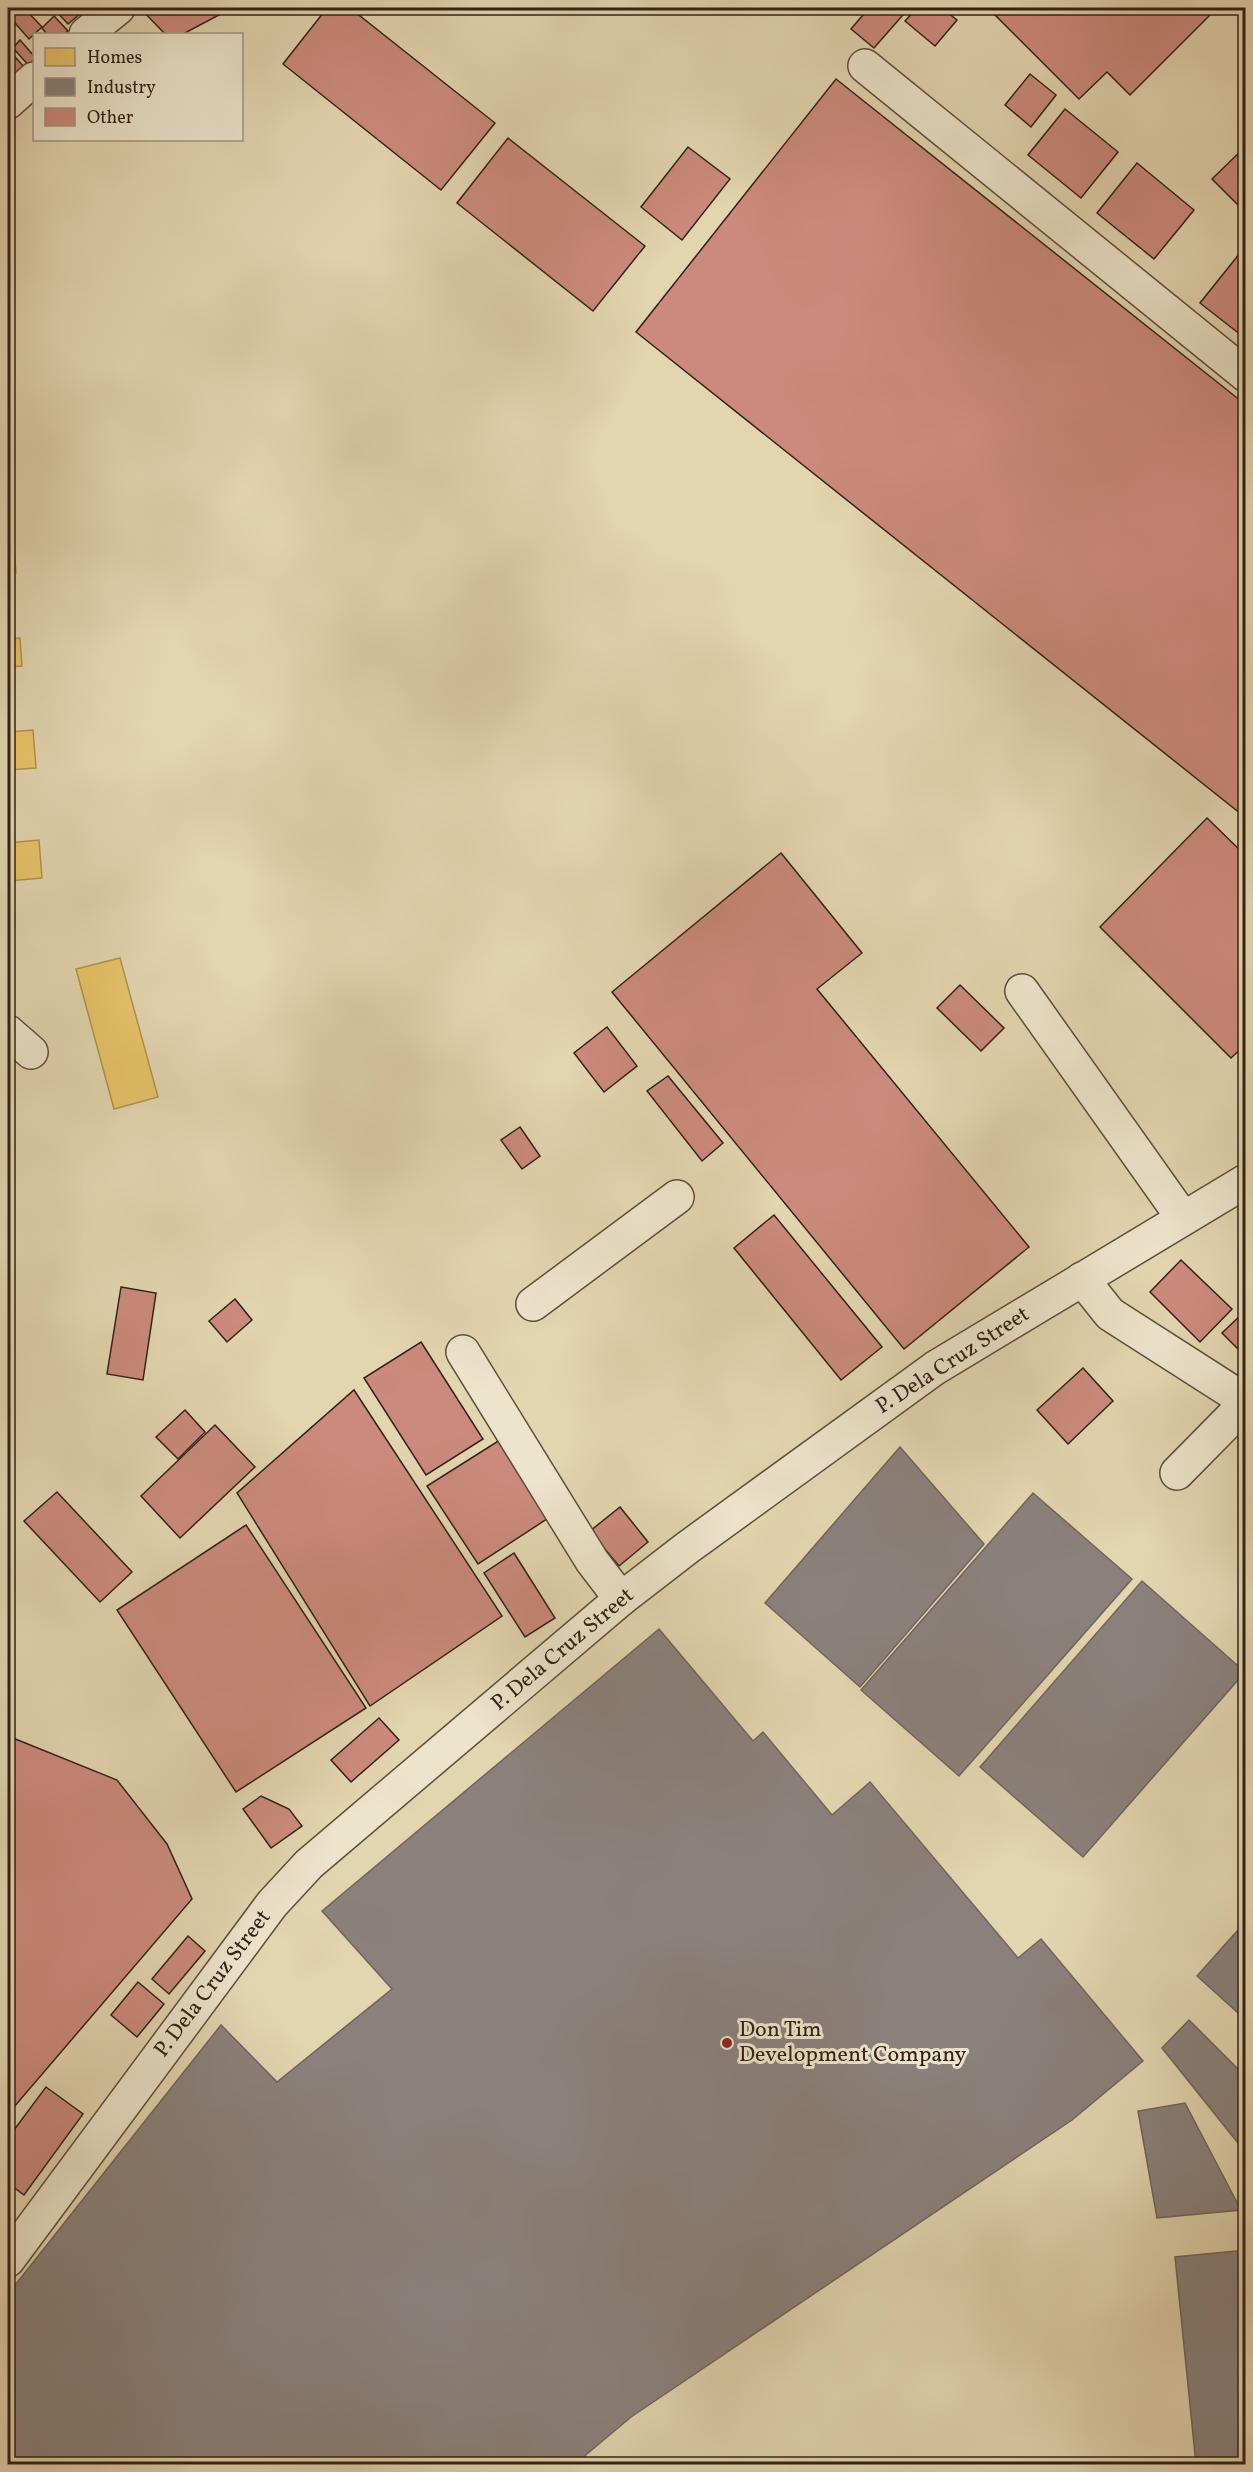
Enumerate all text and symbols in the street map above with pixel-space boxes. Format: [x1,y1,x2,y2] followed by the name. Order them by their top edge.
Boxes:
[33,33,243,141] legend
[87,46,142,71] text: Homes
[87,76,156,101] text: Industry
[87,106,134,131] text: Other
[870,1299,1036,1422] street label: P. Dela Cruz Street
[485,1581,641,1719] street label: P. Dela Cruz Street
[147,1904,279,2064] street label: P. Dela Cruz Street
[739,2015,966,2071] place label: Don Tim Development Company
[720,2036,734,2050] marker: Don Tim Development Company

